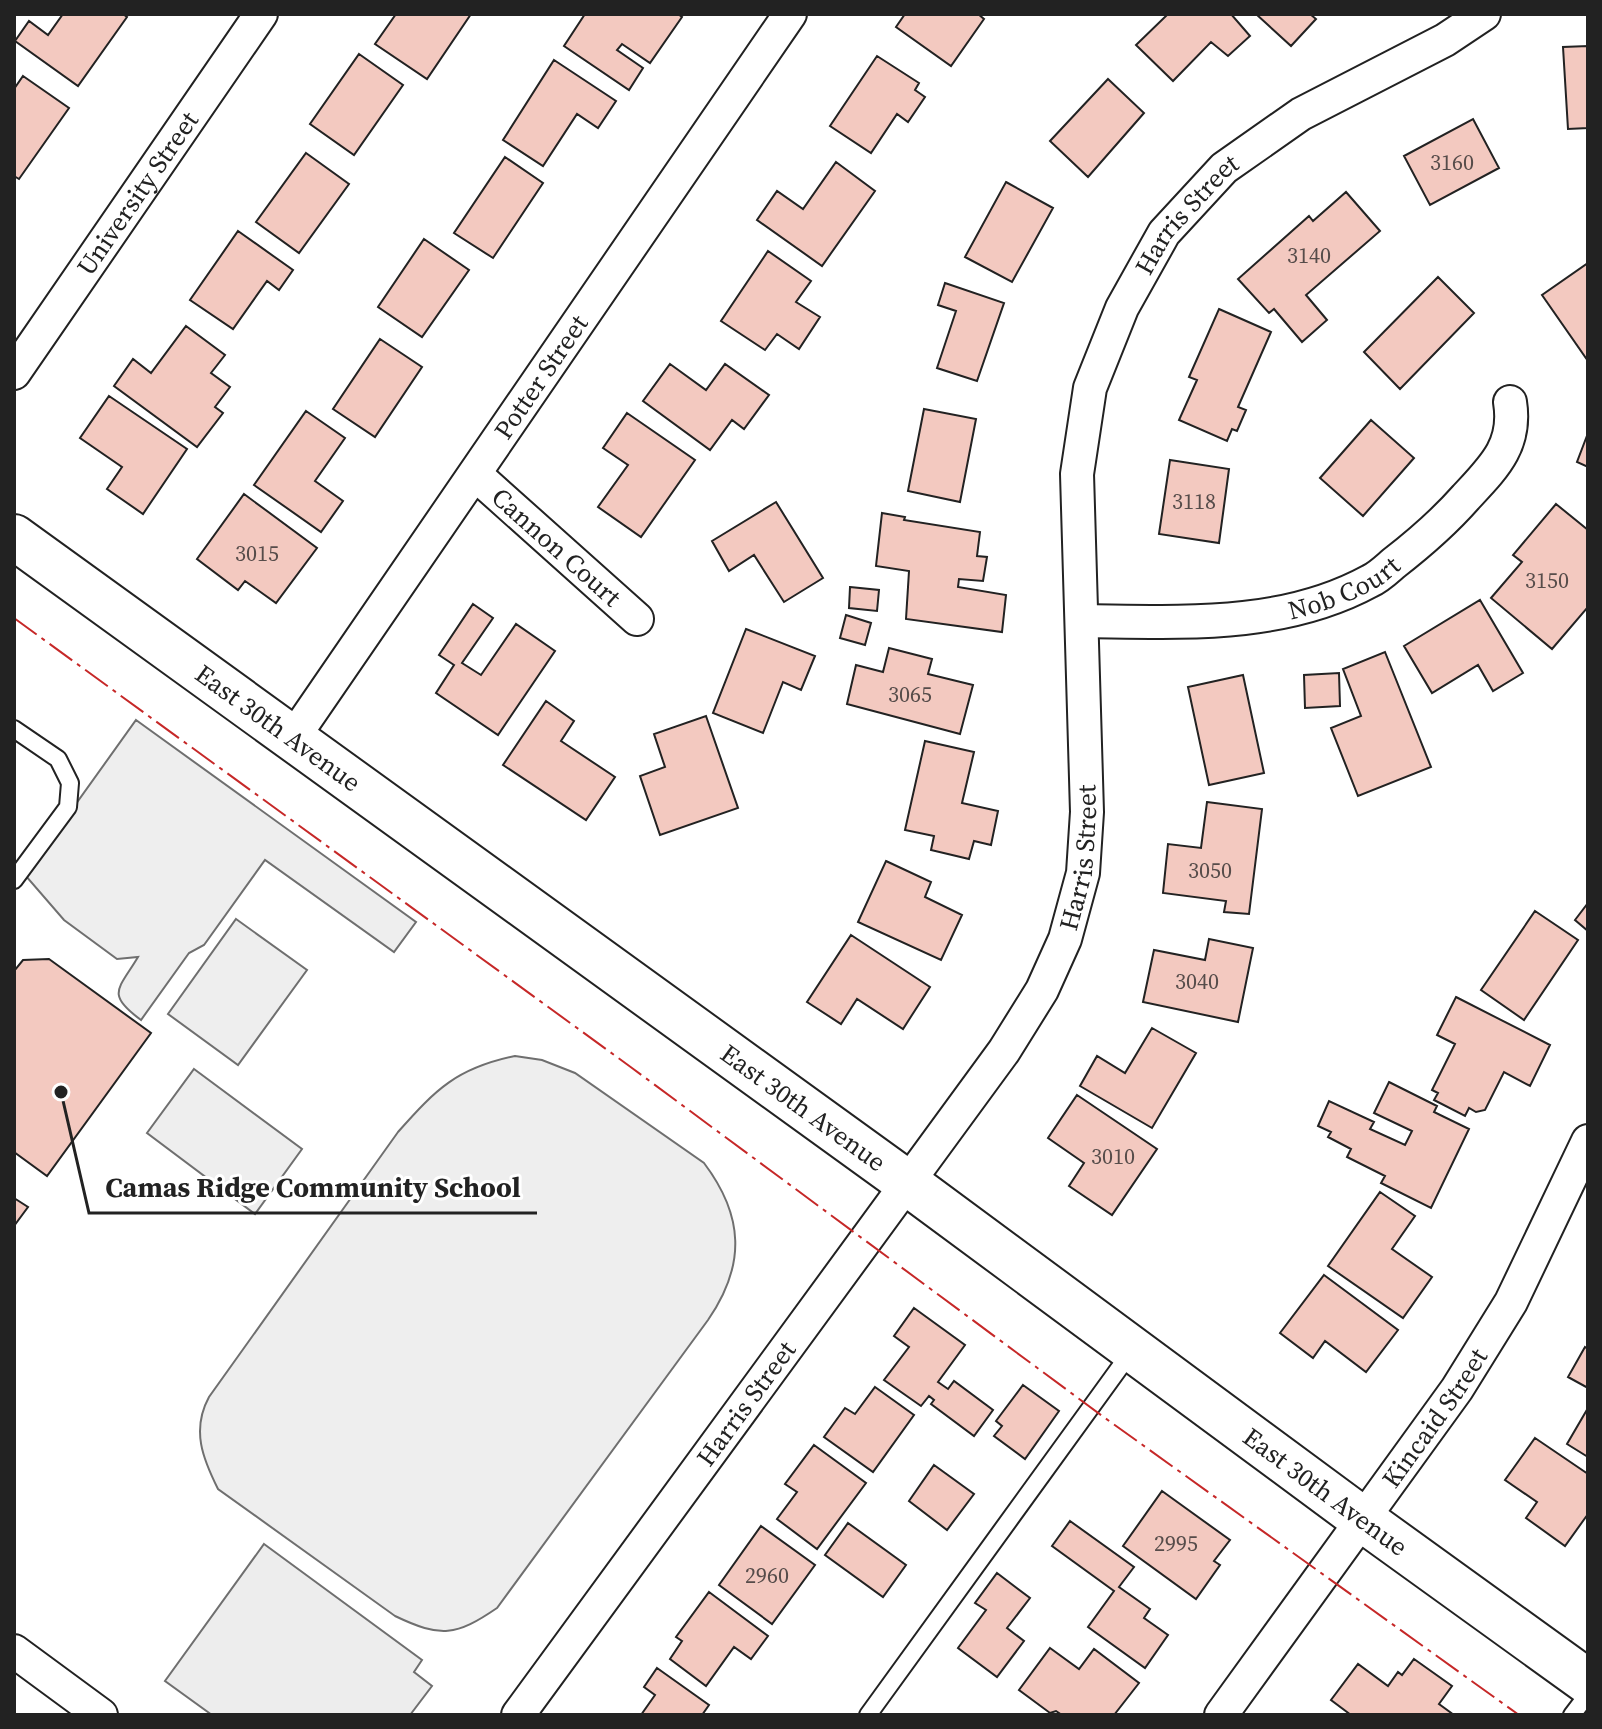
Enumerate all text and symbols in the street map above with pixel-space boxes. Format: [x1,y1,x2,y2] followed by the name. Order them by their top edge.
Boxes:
[68,104,207,283] street label: University Street
[1126,145,1246,281] street label: Harris Street
[1430,147,1474,177] house number: 3160
[1287,240,1331,270] house number: 3140
[485,307,597,446] street label: Potter Street
[484,479,630,615] street label: Cannon Court
[1172,486,1216,516] house number: 3118
[235,538,279,568] house number: 3015
[1284,547,1408,628] street label: Nob Court
[1525,565,1569,595] house number: 3150
[188,656,368,800] street label: East 30th Avenue
[888,679,932,709] house number: 3065
[1050,783,1105,934] street label: Harris Street
[1188,855,1232,885] house number: 3050
[1175,966,1219,996] house number: 3040
[713,1036,893,1180] street label: East 30th Avenue
[1091,1141,1135,1171] house number: 3010
[89,1161,537,1213] callout: Camas Ridge Community School
[105,1168,521,1206] text: Camas Ridge Community School
[688,1333,804,1474] street label: Harris Street
[1373,1341,1496,1495] street label: Kincaid Street
[1236,1419,1415,1564] street label: East 30th Avenue
[1154,1528,1198,1558] house number: 2995
[745,1560,789,1590] house number: 2960

